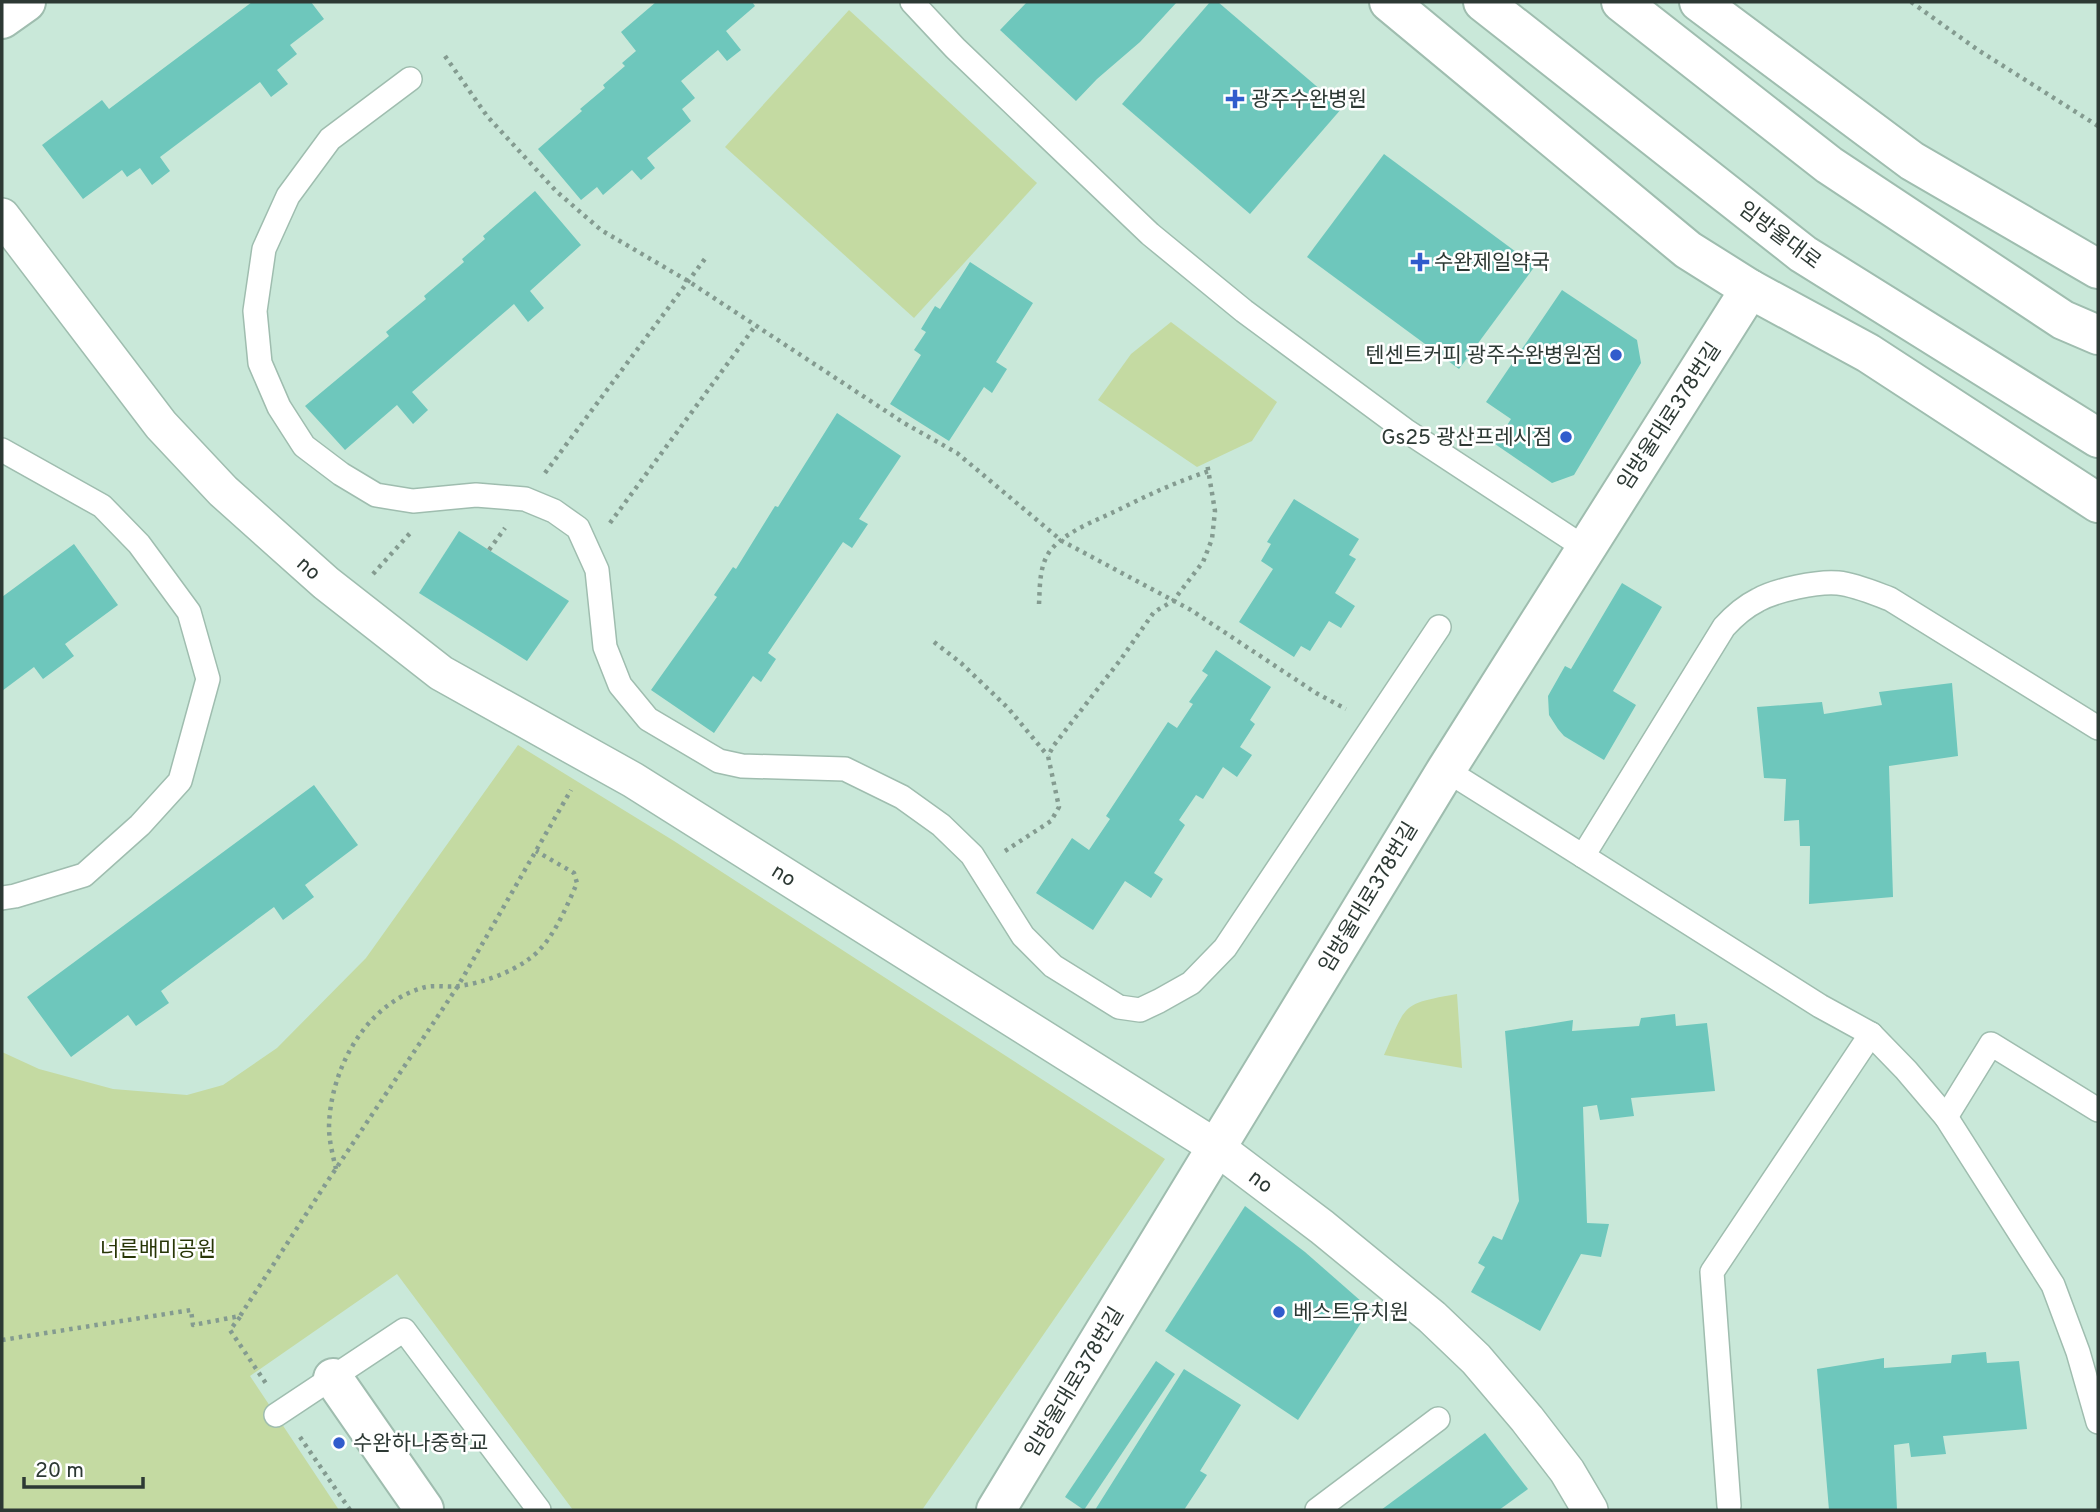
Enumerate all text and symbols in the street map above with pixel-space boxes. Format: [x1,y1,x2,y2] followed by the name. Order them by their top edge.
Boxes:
[1251,87,1367,114] place label: 광주수완병원
[1225,89,1245,109] marker: 광주수완병원
[1732,196,1826,276] street label: 임방울대로
[1434,250,1550,277] place label: 수완제일약국
[1412,254,1428,270] marker: 수완제일약국
[1612,338,1728,496] street label: 임방울대로378번길
[1365,343,1602,370] place label: 텐센트커피 광주수완병원점
[1608,347,1624,363] marker: 텐센트커피 광주수완병원점
[1381,425,1552,452] place label: Gs25 광산프레시점
[1558,429,1574,445] marker: Gs25 광산프레시점
[290,551,326,587] street label: no
[1314,818,1425,978] street label: 임방울대로378번길
[766,859,800,894] street label: no
[1242,1164,1278,1200] street label: no
[100,1237,216,1264] park label: 너른배미공원
[1293,1300,1409,1327] place label: 베스트유치원
[1020,1303,1131,1463] street label: 임방울대로378번길
[1271,1304,1287,1320] marker: 베스트유치원
[353,1431,488,1458] place label: 수완하나중학교
[331,1435,347,1451] marker: 수완하나중학교
[24,1446,144,1490] scale bar
[35,1458,84,1485] text: 20 m

